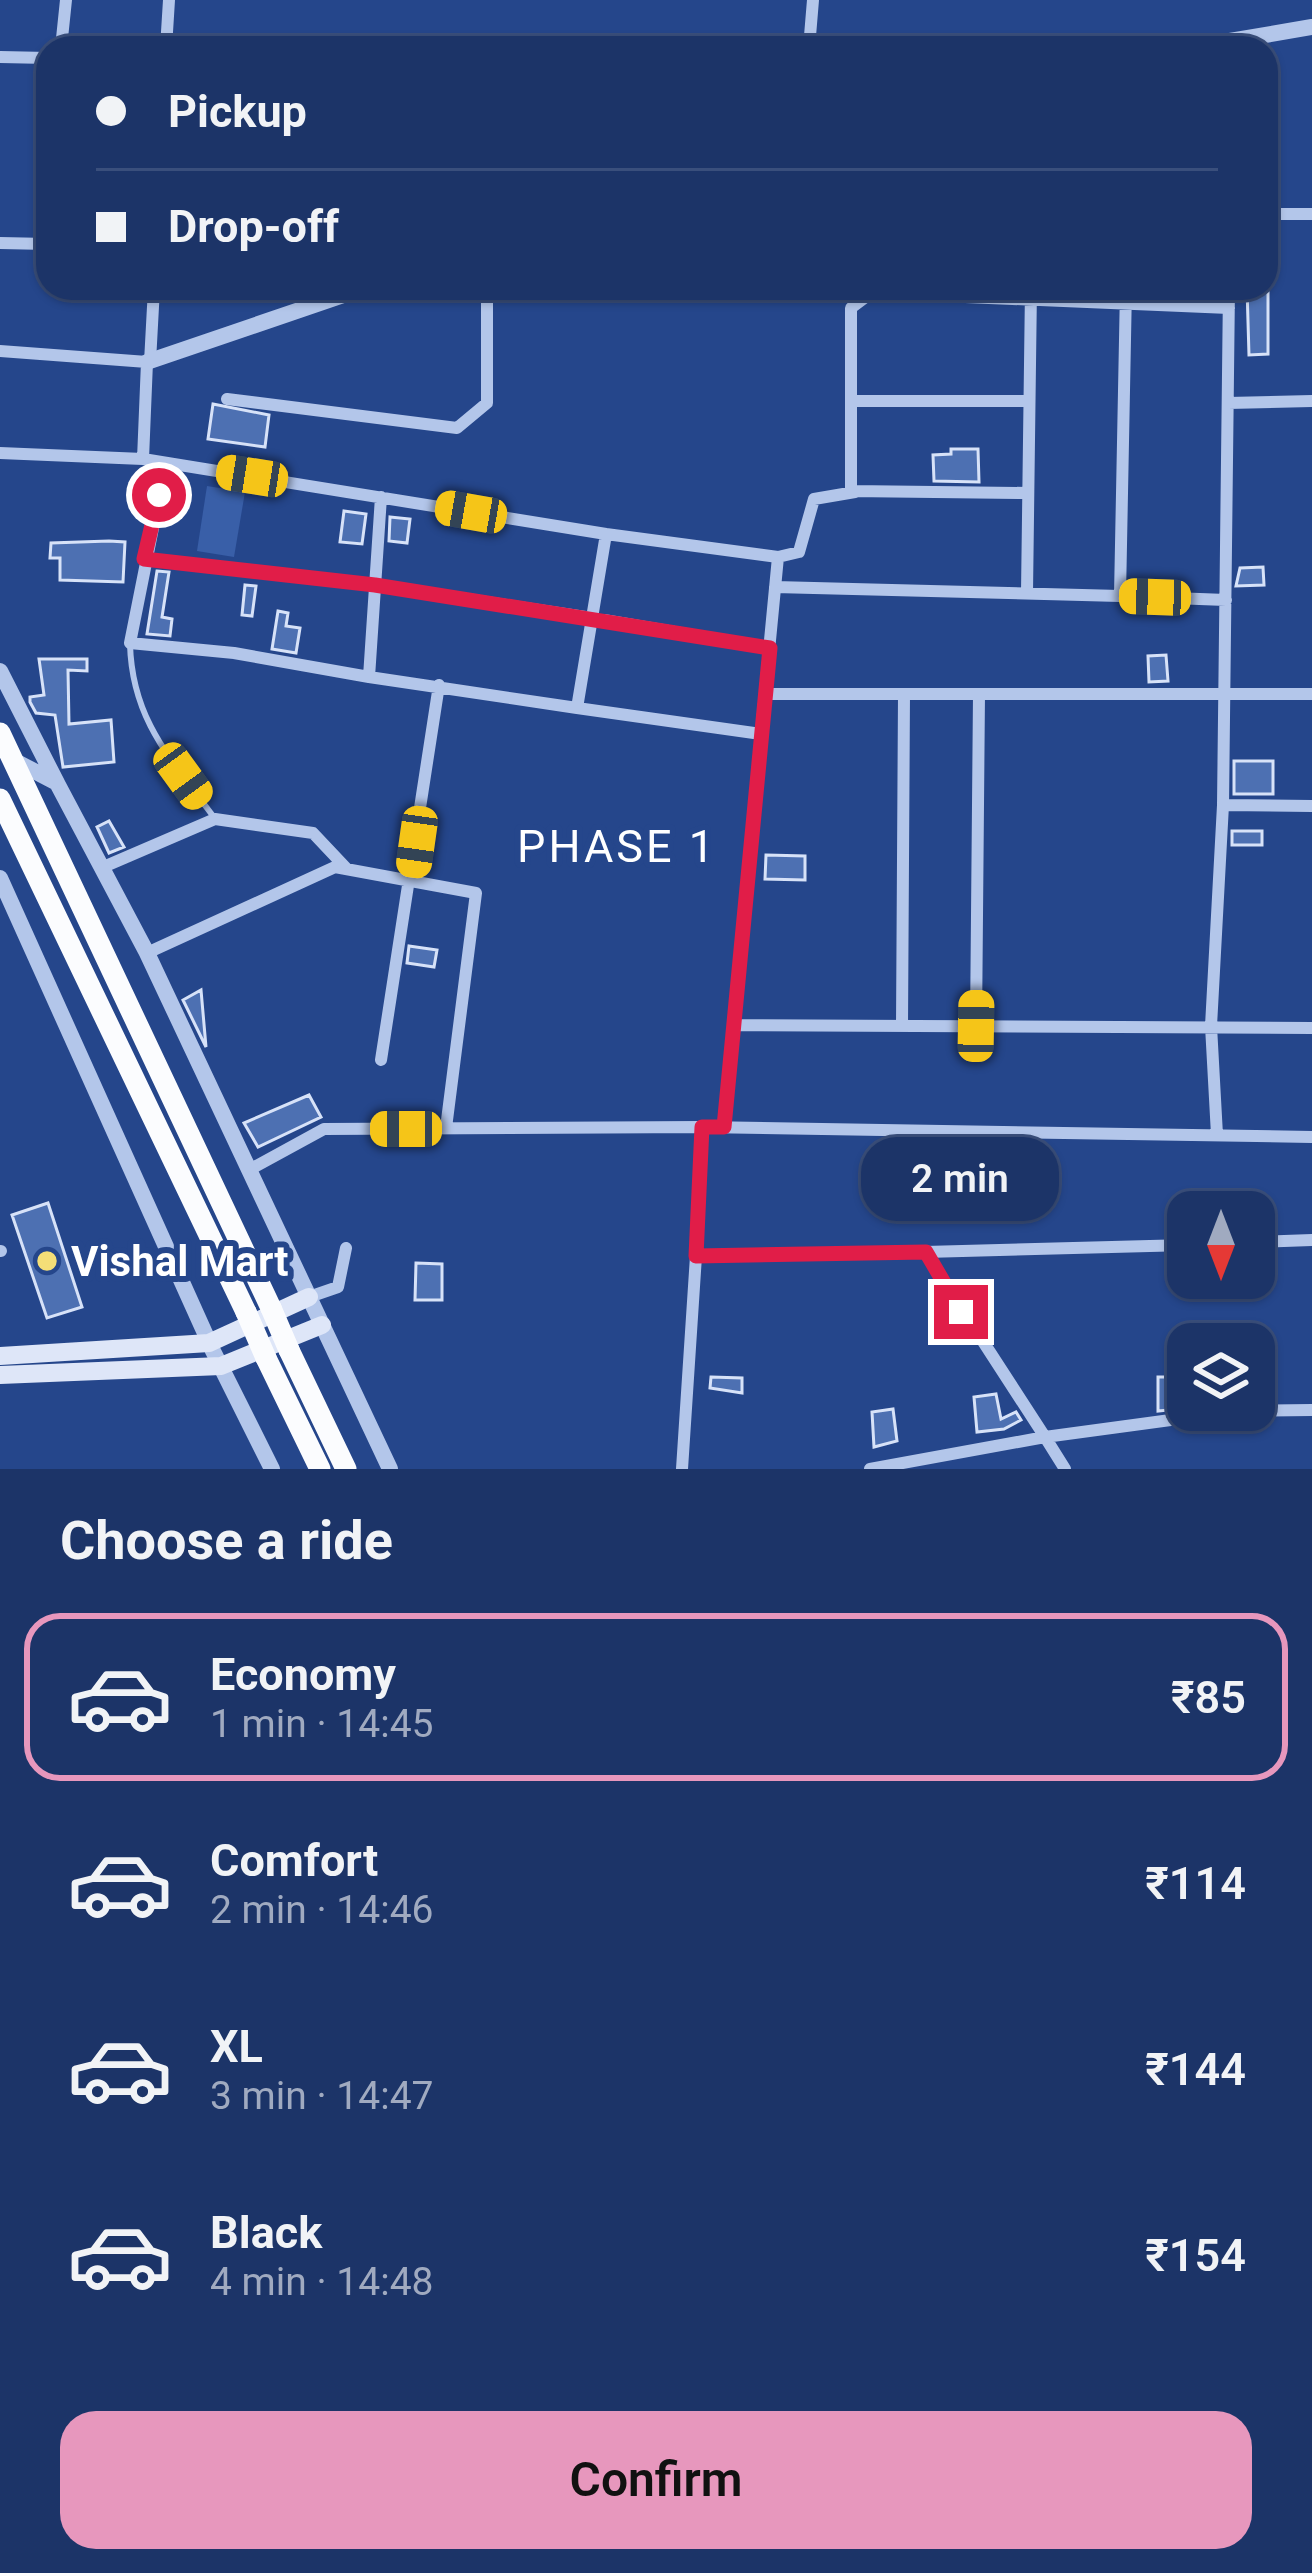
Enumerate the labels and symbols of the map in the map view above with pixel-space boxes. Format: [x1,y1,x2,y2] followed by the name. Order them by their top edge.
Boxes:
[214,453,290,499] car
[132,468,186,522] route start
[432,488,510,536] car
[1118,578,1192,616] car
[147,736,219,816] car
[394,804,440,880] car
[517,820,717,873] district label: PHASE 1
[957,990,995,1062] car
[370,1111,442,1147] car
[862,1138,1060,1222] callout: 2 min
[1167,1191,1275,1299] north arrow
[71,1237,289,1286] place label: Vishal Mart
[34,1248,60,1274] marker: Vishal Mart
[934,1285,988,1339] route end

